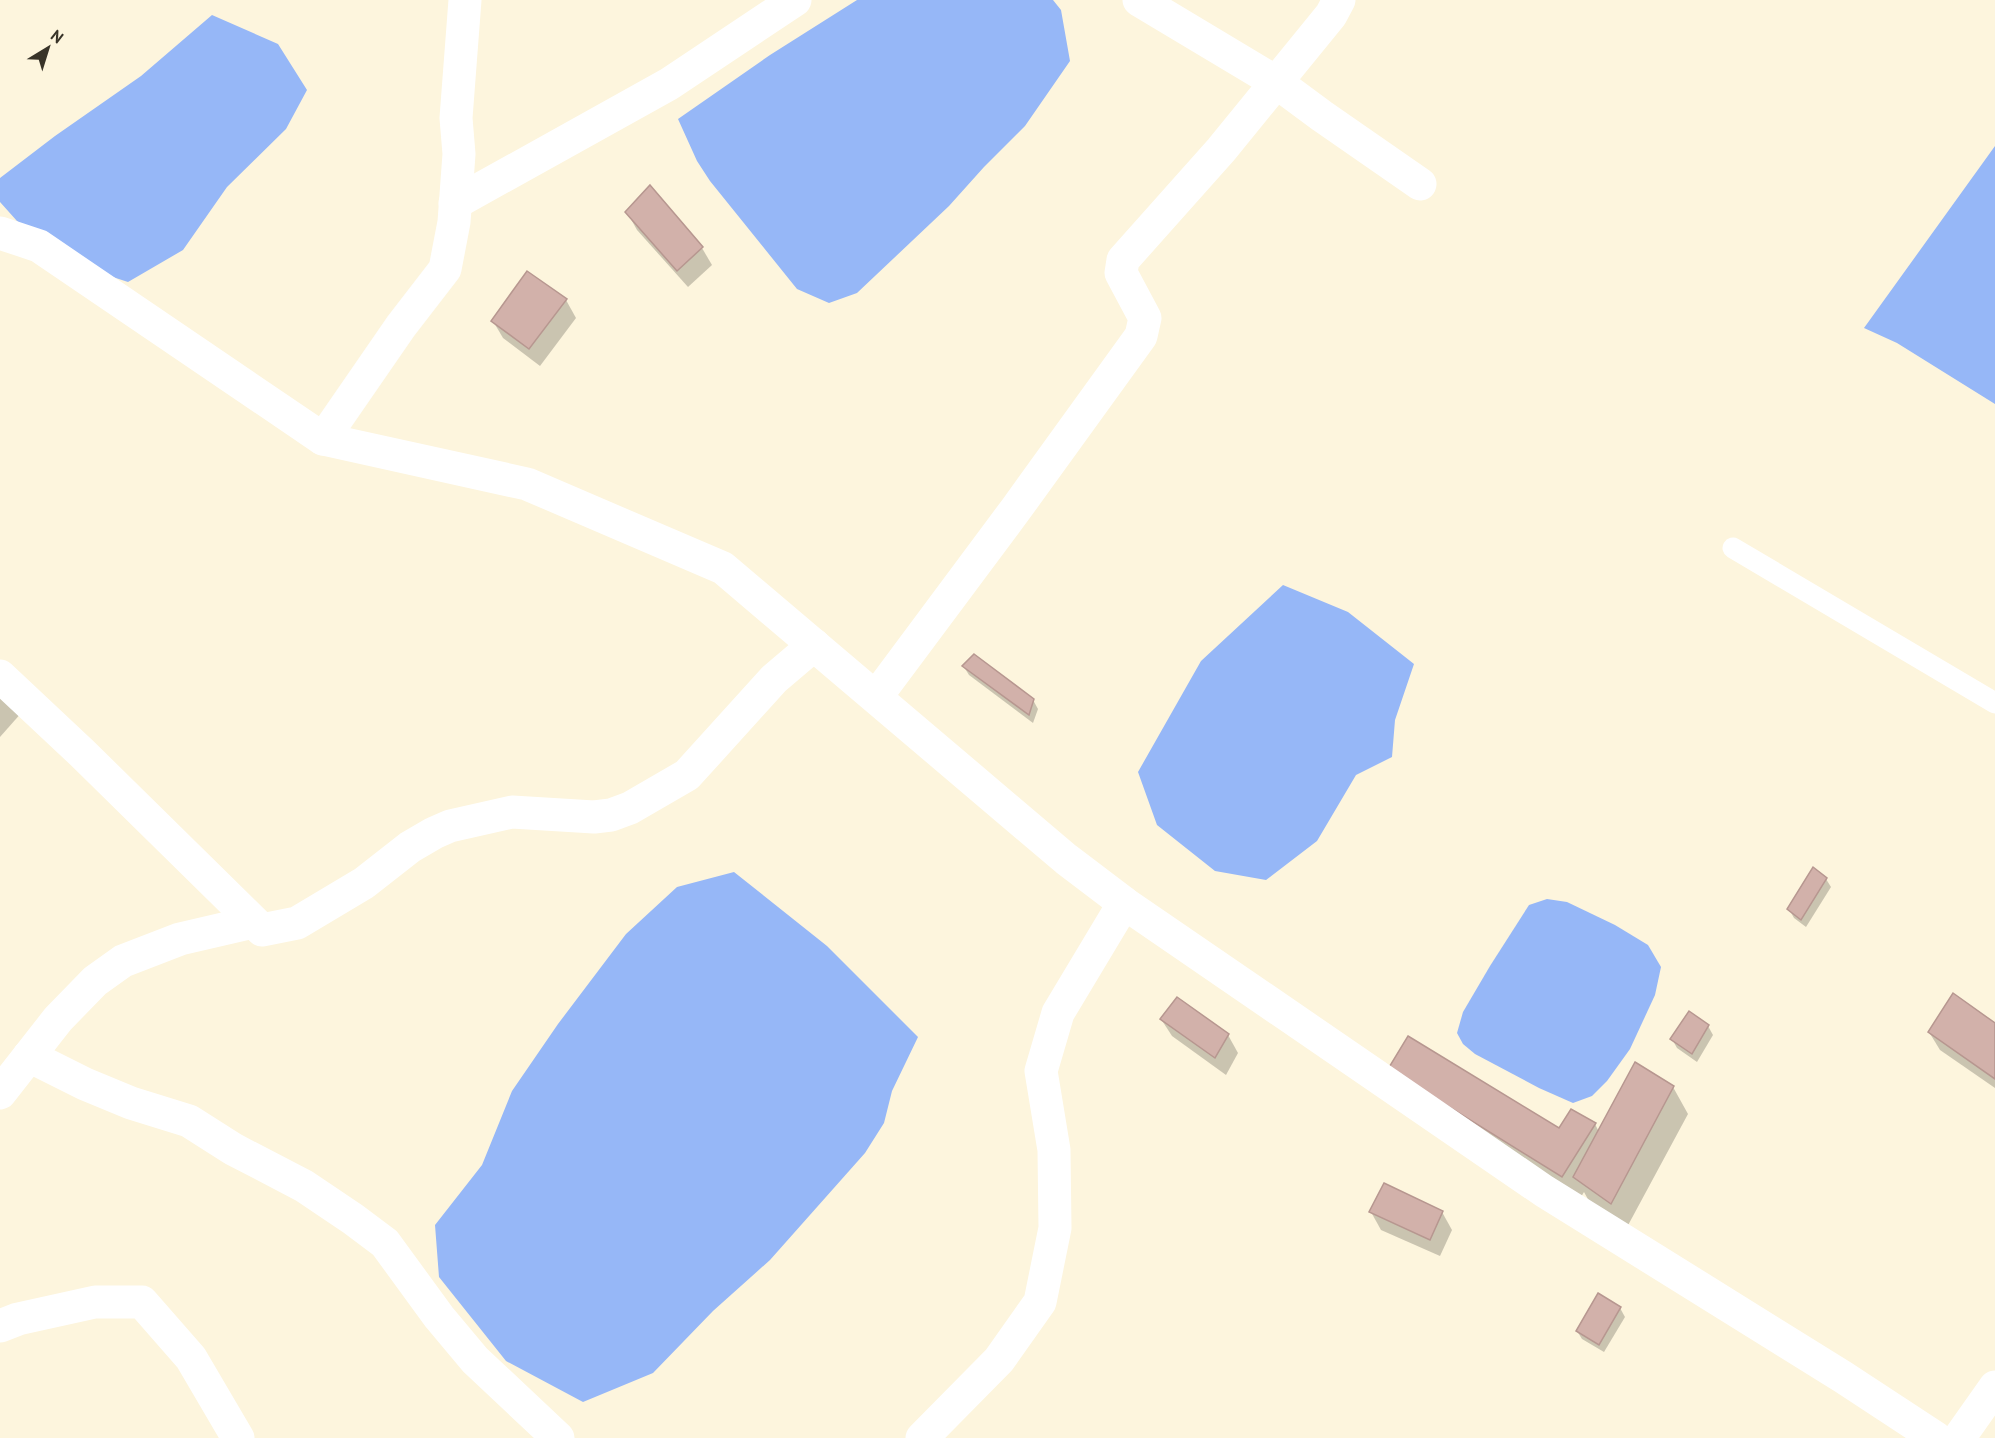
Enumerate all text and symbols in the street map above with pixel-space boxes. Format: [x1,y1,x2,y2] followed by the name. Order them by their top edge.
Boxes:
[18,18,78,78] north arrow
[47,25,68,47] text: N

